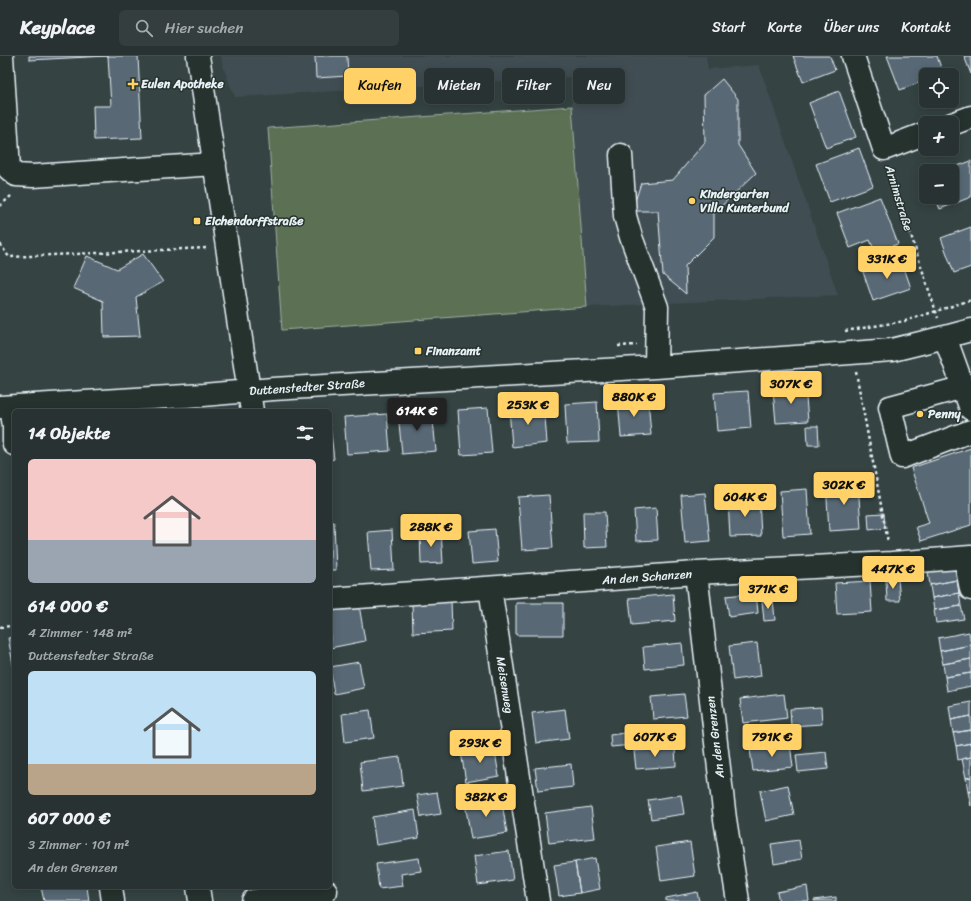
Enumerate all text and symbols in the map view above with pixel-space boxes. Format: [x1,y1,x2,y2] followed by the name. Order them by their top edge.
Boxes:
[119,10,399,46] search box
[20,11,95,44] text: Keyplace
[165,15,243,41] text: Hier suchen
[712,15,745,40] text: Start
[767,15,802,40] text: Karte
[824,15,879,40] text: Über uns
[901,15,951,40] text: Kontakt
[133,17,155,39] icon: search
[344,68,416,104] chip: Kaufen
[424,68,494,104] chip: Mieten
[502,68,565,104] chip: Filter
[573,68,625,104] chip: Neu
[919,68,959,204] map controls
[919,68,959,108] button: locate
[141,73,224,95] place label: Eulen Apotheke
[128,79,138,89] marker: Eulen Apotheke
[919,116,959,156] button: +
[878,162,919,234] street label: Arnimstraße
[919,164,959,204] button: −
[699,183,790,219] place label: Kindergarten Villa Kunterbund
[687,196,697,206] marker: Kindergarten Villa Kunterbund
[205,210,304,232] place label: Eichendorffstraße
[192,216,202,226] marker: Eichendorffstraße
[854,246,920,280] pin: 331K €
[867,247,907,270] text: 331K €
[425,340,482,362] place label: Finanzamt
[413,346,423,356] marker: Finanzamt
[758,371,824,405] pin: 307K €
[248,372,366,402] street label: Duttenstedter Straße
[770,372,812,395] text: 307K €
[601,384,667,418] pin: 880K €
[612,385,656,408] text: 880K €
[495,392,561,426] pin: 253K €
[507,393,549,416] text: 253K €
[384,398,450,432] pin: 614K €
[396,399,438,422] text: 614K €
[928,403,961,425] place label: Penny
[915,409,925,419] marker: Penny
[28,418,110,448] text: 14 Objekte
[294,422,316,444] icon: filters
[811,472,877,506] pin: 302K €
[823,473,865,496] text: 302K €
[712,484,778,518] pin: 604K €
[136,485,208,557] icon: home
[723,485,767,508] text: 604K €
[398,514,464,548] pin: 288K €
[409,515,453,538] text: 288K €
[860,556,926,590] pin: 447K €
[871,557,915,580] text: 447K €
[600,563,693,591] street label: An den Schanzen
[735,576,801,610] pin: 371K €
[748,577,788,600] text: 371K €
[28,591,108,621] text: 614 000 €
[28,621,132,644] text: 4 Zimmer · 148 m²
[28,644,154,667] text: Duttenstedter Straße
[490,655,520,715] street label: Meisenweg
[699,694,731,780] street label: An den Grenzen
[136,697,208,769] icon: home
[622,724,688,758] pin: 607K €
[739,724,805,758] pin: 791K €
[634,725,676,748] text: 607K €
[752,725,792,748] text: 791K €
[447,730,513,764] pin: 293K €
[459,731,501,754] text: 293K €
[453,784,519,818] pin: 382K €
[465,785,507,808] text: 382K €
[28,803,110,833] text: 607 000 €
[28,833,129,856] text: 3 Zimmer · 101 m²
[28,856,117,879] text: An den Grenzen

